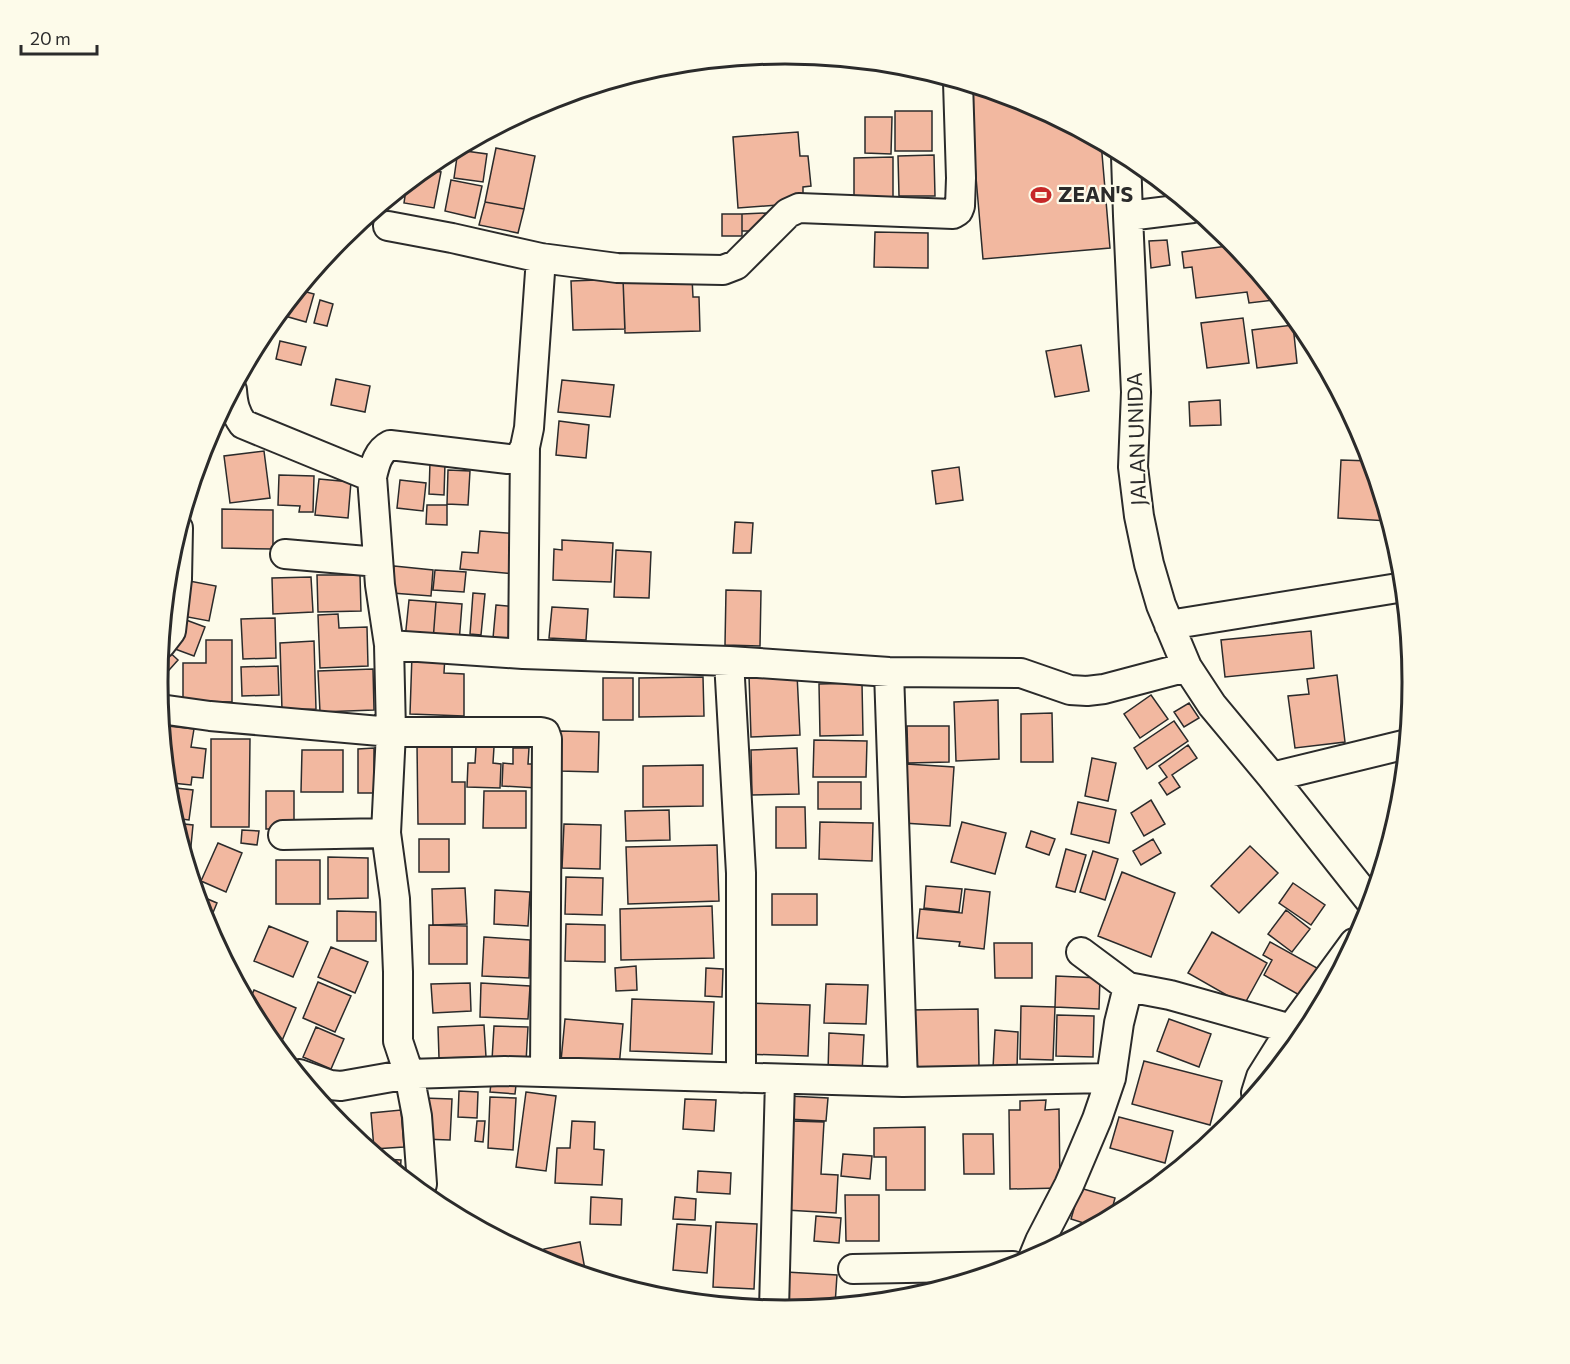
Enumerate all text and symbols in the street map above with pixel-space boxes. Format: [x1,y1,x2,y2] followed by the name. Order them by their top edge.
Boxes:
[21,18,98,56] scale bar
[30,27,71,49] text: 20 m
[1058,181,1133,206] place label: ZEAN'S
[1029,183,1053,207] sports icon: ZEAN'S
[1121,372,1150,506] street label: JALAN UNIDA

